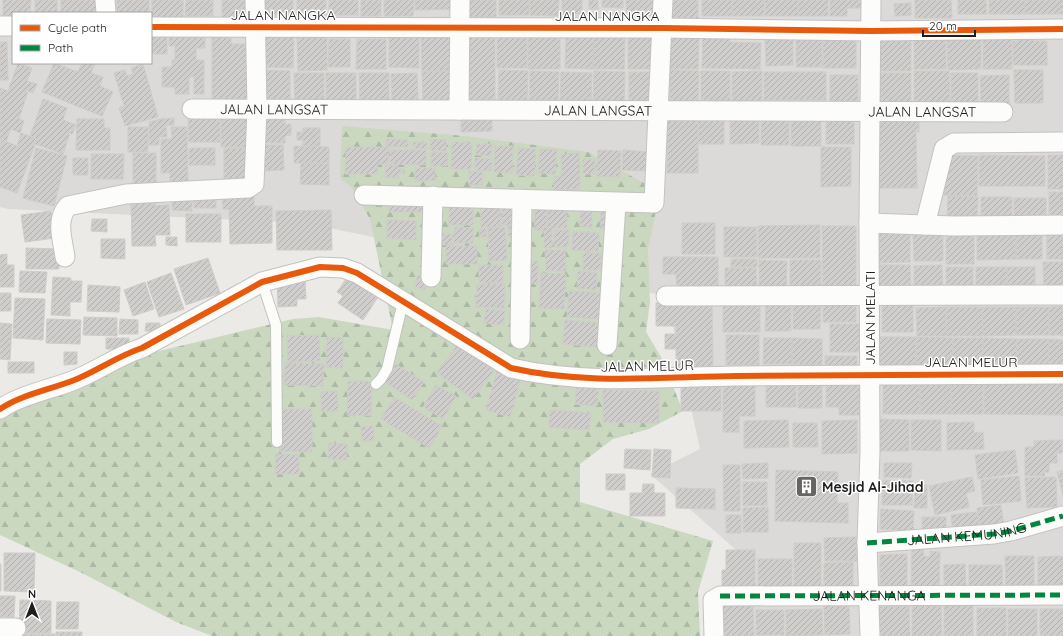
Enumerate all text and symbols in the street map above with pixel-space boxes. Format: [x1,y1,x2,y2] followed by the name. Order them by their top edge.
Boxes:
[230,6,336,24] street label: JALAN NANGKA
[554,7,660,25] street label: JALAN NANGKA
[12,12,152,64] legend
[923,12,975,38] scale bar
[929,18,957,33] text: 20 m
[48,20,107,35] text: Cycle path
[48,40,73,55] text: Path
[220,100,328,119] street label: JALAN LANGSAT
[544,101,652,120] street label: JALAN LANGSAT
[868,102,976,121] street label: JALAN LANGSAT
[861,271,879,365] street label: JALAN MELATI
[924,353,1018,371] street label: JALAN MELUR
[600,356,694,376] street label: JALAN MELUR
[794,474,820,500] building icon: Mesjid Al-Jihad
[822,478,923,496] place label: Mesjid Al-Jihad
[906,518,1028,549] street label: JALAN KEMUNING
[12,584,52,624] north arrow
[812,586,926,605] street label: JALAN KENANGA
[28,587,36,601] text: N

